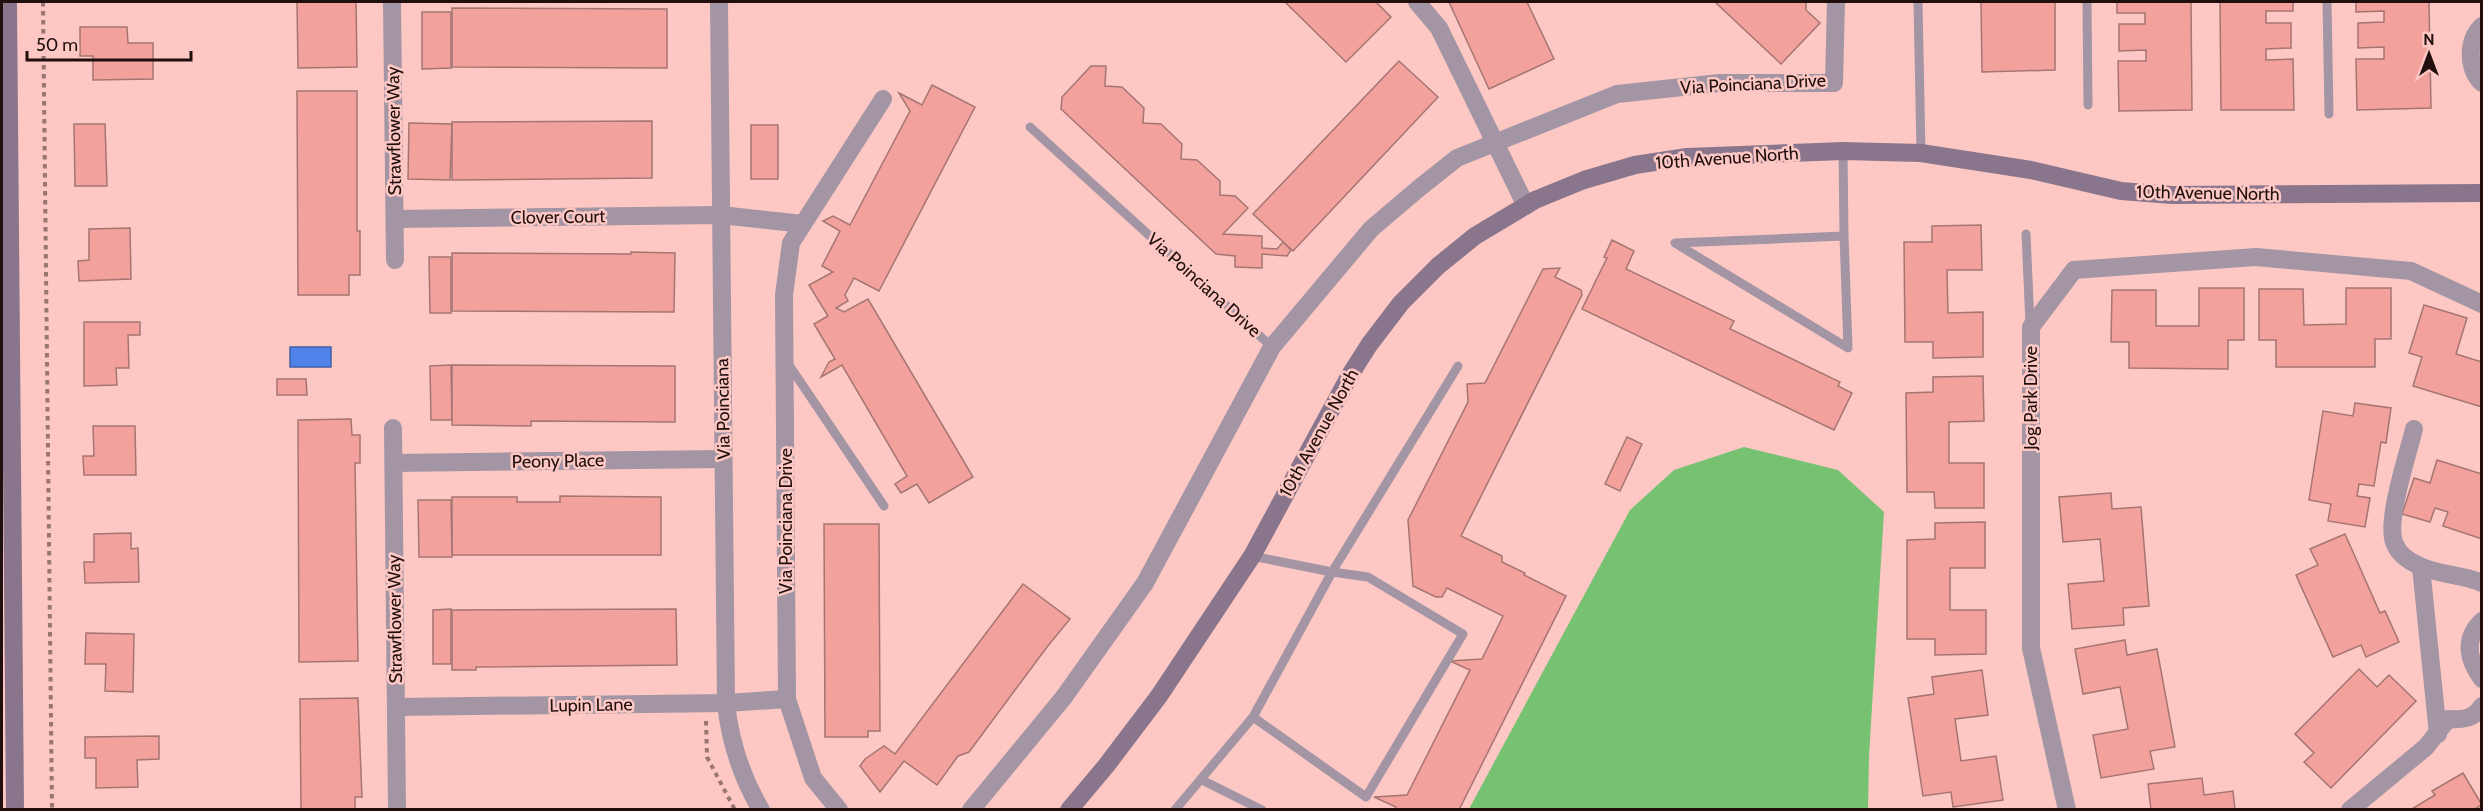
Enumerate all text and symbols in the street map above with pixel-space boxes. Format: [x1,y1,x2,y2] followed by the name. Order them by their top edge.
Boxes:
[27,24,190,62] scale bar
[2399,24,2459,84] north arrow
[2423,30,2435,49] text: N
[36,34,78,56] text: 50 m
[382,66,406,196] street label: Strawflower Way
[1680,69,1826,99] street label: Via Poinciana Drive
[1655,142,1799,174] street label: 10th Avenue North
[2136,181,2280,205] street label: 10th Avenue North
[511,205,605,229] street label: Clover Court
[1142,228,1266,342] street label: Via Poinciana Drive
[2020,346,2042,451] street label: Jog Park Drive
[711,358,735,460] street label: Via Poinciana
[1275,365,1363,501] street label: 10th Avenue North
[775,448,797,594] street label: Via Poinciana Drive
[512,449,604,473] street label: Peony Place
[383,554,407,684] street label: Strawflower Way
[549,693,633,717] street label: Lupin Lane

